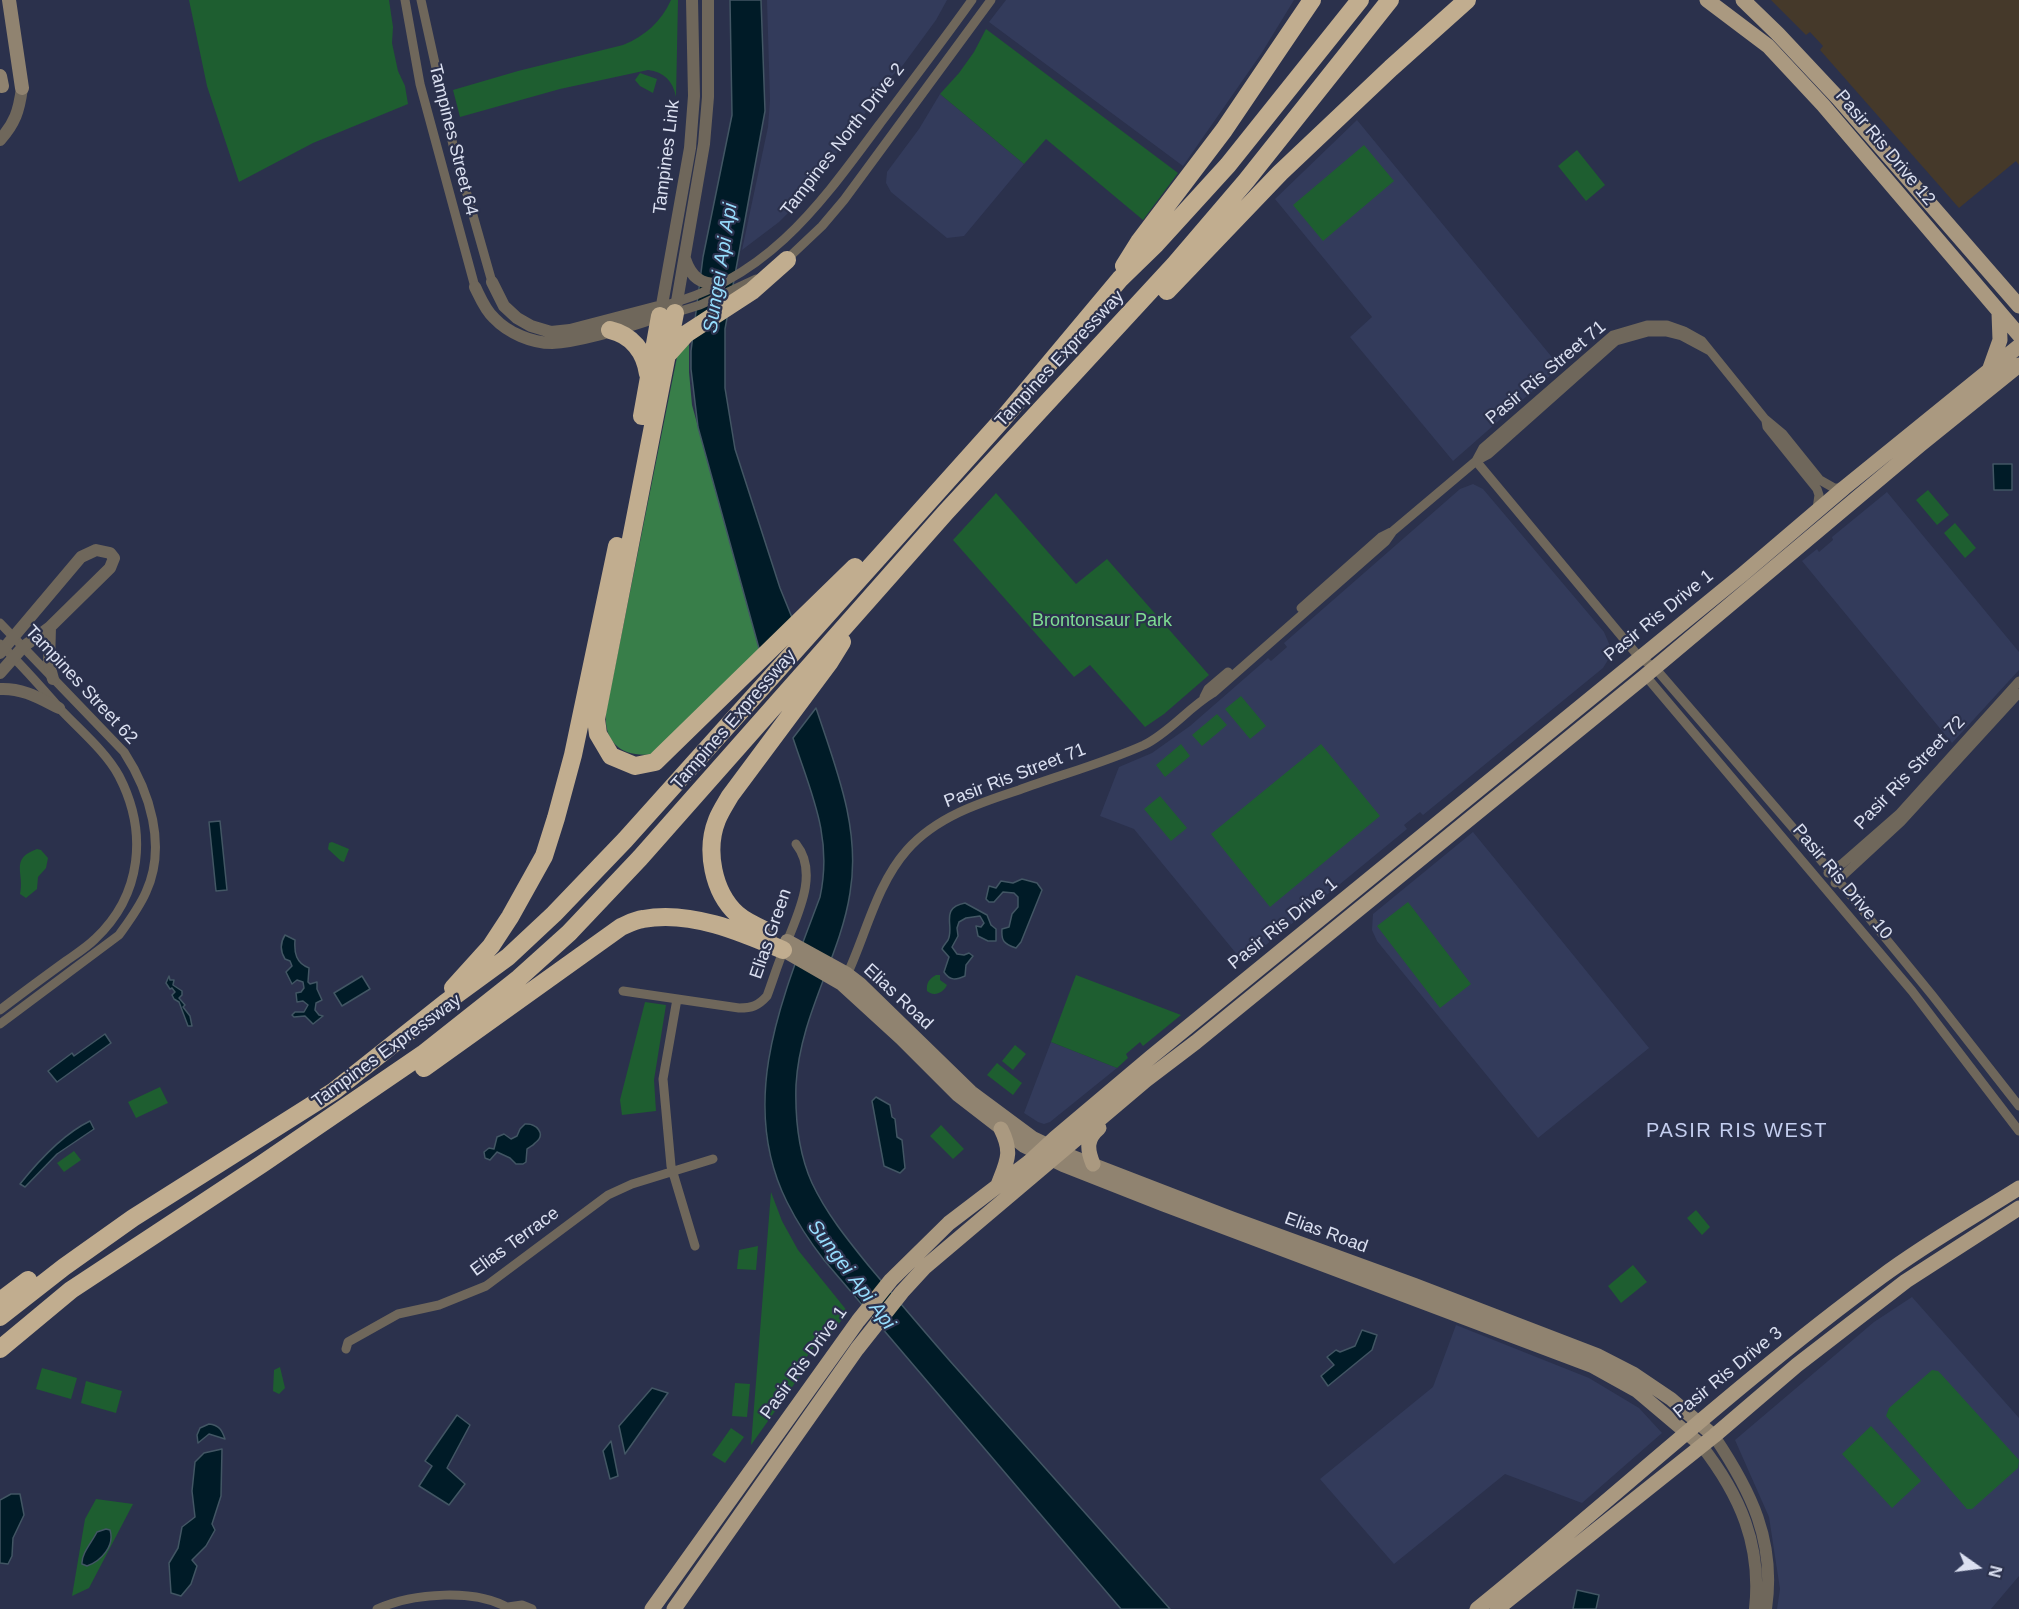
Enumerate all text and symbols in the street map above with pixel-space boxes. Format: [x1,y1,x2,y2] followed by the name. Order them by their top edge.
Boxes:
[777,59,909,221] street label: Tampines North Drive 2
[424,62,482,218] street label: Tampines Street 64
[1830,86,1940,210] street label: Pasir Ris Drive 12
[649,99,685,215] street label: Tampines Link
[699,201,743,335] water label: Sungei Api Api
[991,286,1129,432] street label: Tampines Expressway
[1482,316,1610,430] street label: Pasir Ris Street 71
[1600,565,1718,667] street label: Pasir Ris Drive 1
[1032,610,1172,632] park label: Brontonsaur Park
[20,621,142,749] street label: Tampines Street 62
[667,645,801,795] street label: Tampines Expressway
[1850,712,1970,834] street label: Pasir Ris Street 72
[941,739,1089,813] street label: Pasir Ris Street 71
[1787,820,1897,944] street label: Pasir Ris Drive 10
[1224,873,1342,975] street label: Pasir Ris Drive 1
[745,886,797,982] street label: Elias Green
[859,959,937,1035] street label: Elias Road
[308,990,466,1112] street label: Tampines Expressway
[1646,1119,1828,1143] district label: PASIR RIS WEST
[467,1203,563,1281] street label: Elias Terrace
[1281,1208,1371,1258] street label: Elias Road
[802,1215,900,1335] water label: Sungei Api Api
[756,1302,852,1424] street label: Pasir Ris Drive 1
[1669,1322,1787,1424] street label: Pasir Ris Drive 3
[1947,1537,2007,1597] north arrow
[1985,1564,2005,1579] text: N

